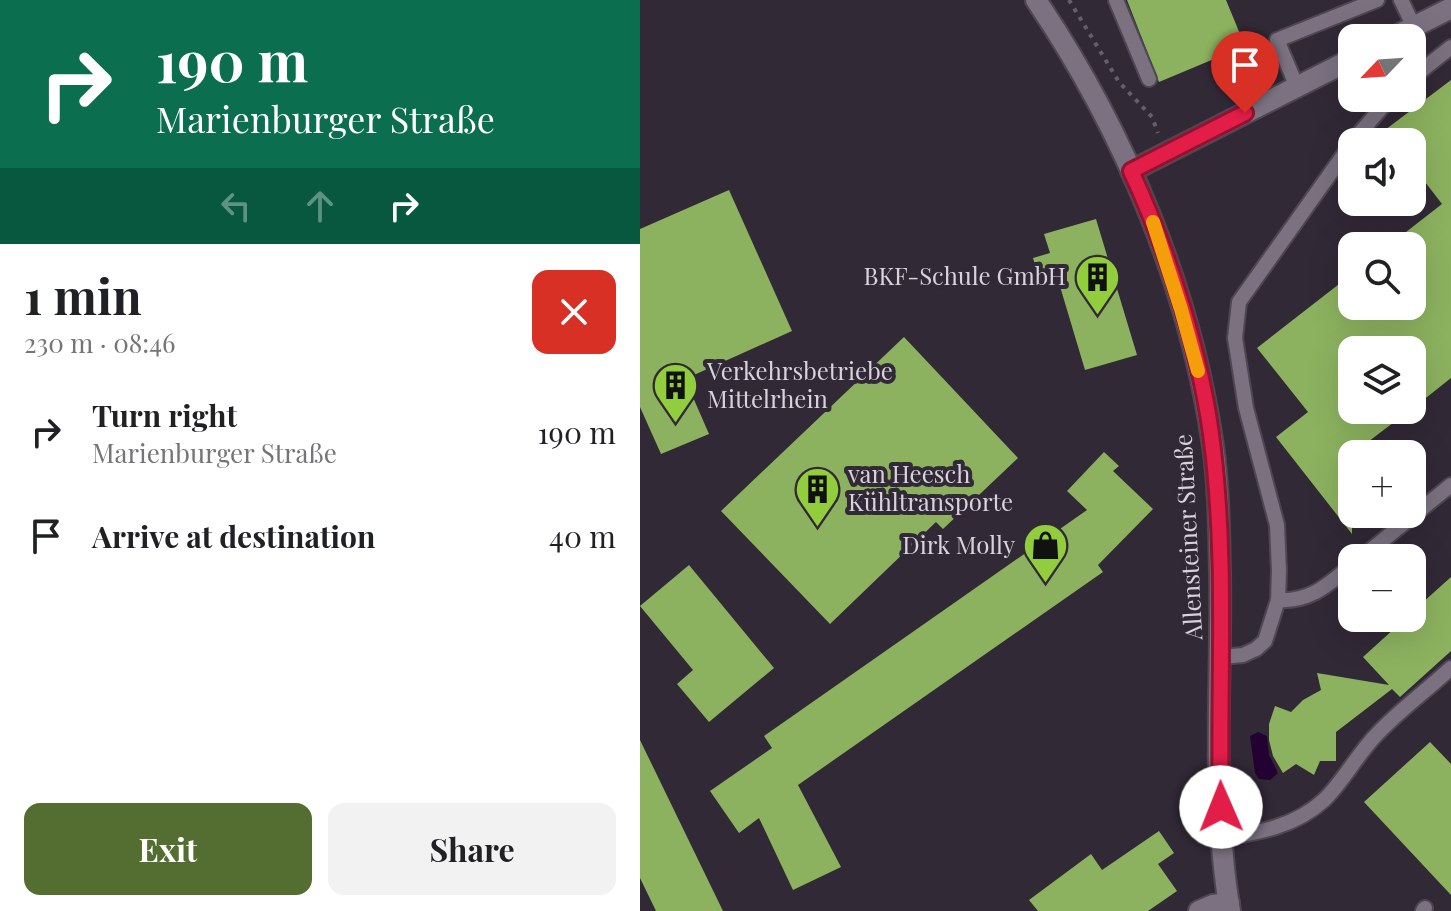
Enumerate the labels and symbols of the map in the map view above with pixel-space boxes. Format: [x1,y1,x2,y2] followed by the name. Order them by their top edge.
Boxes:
[1338,24,1426,112] north arrow
[1211,31,1279,113] pin
[1073,253,1121,316] building icon: BKF-Schule GmbH
[864,259,1066,291] place label: BKF-Schule GmbH
[706,354,893,414] place label: Verkehrsbetriebe Mittelrhein
[652,362,700,425] building icon: Verkehrsbetriebe Mittelrhein
[1166,433,1208,642] street label: Allensteiner Straße
[847,457,1013,517] place label: van Heesch Kühltransporte
[793,465,841,528] building icon: van Heesch Kühltransporte
[1022,522,1070,585] shop icon: Dirk Molly
[902,528,1015,560] place label: Dirk Molly
[1179,765,1263,849] position arrow

